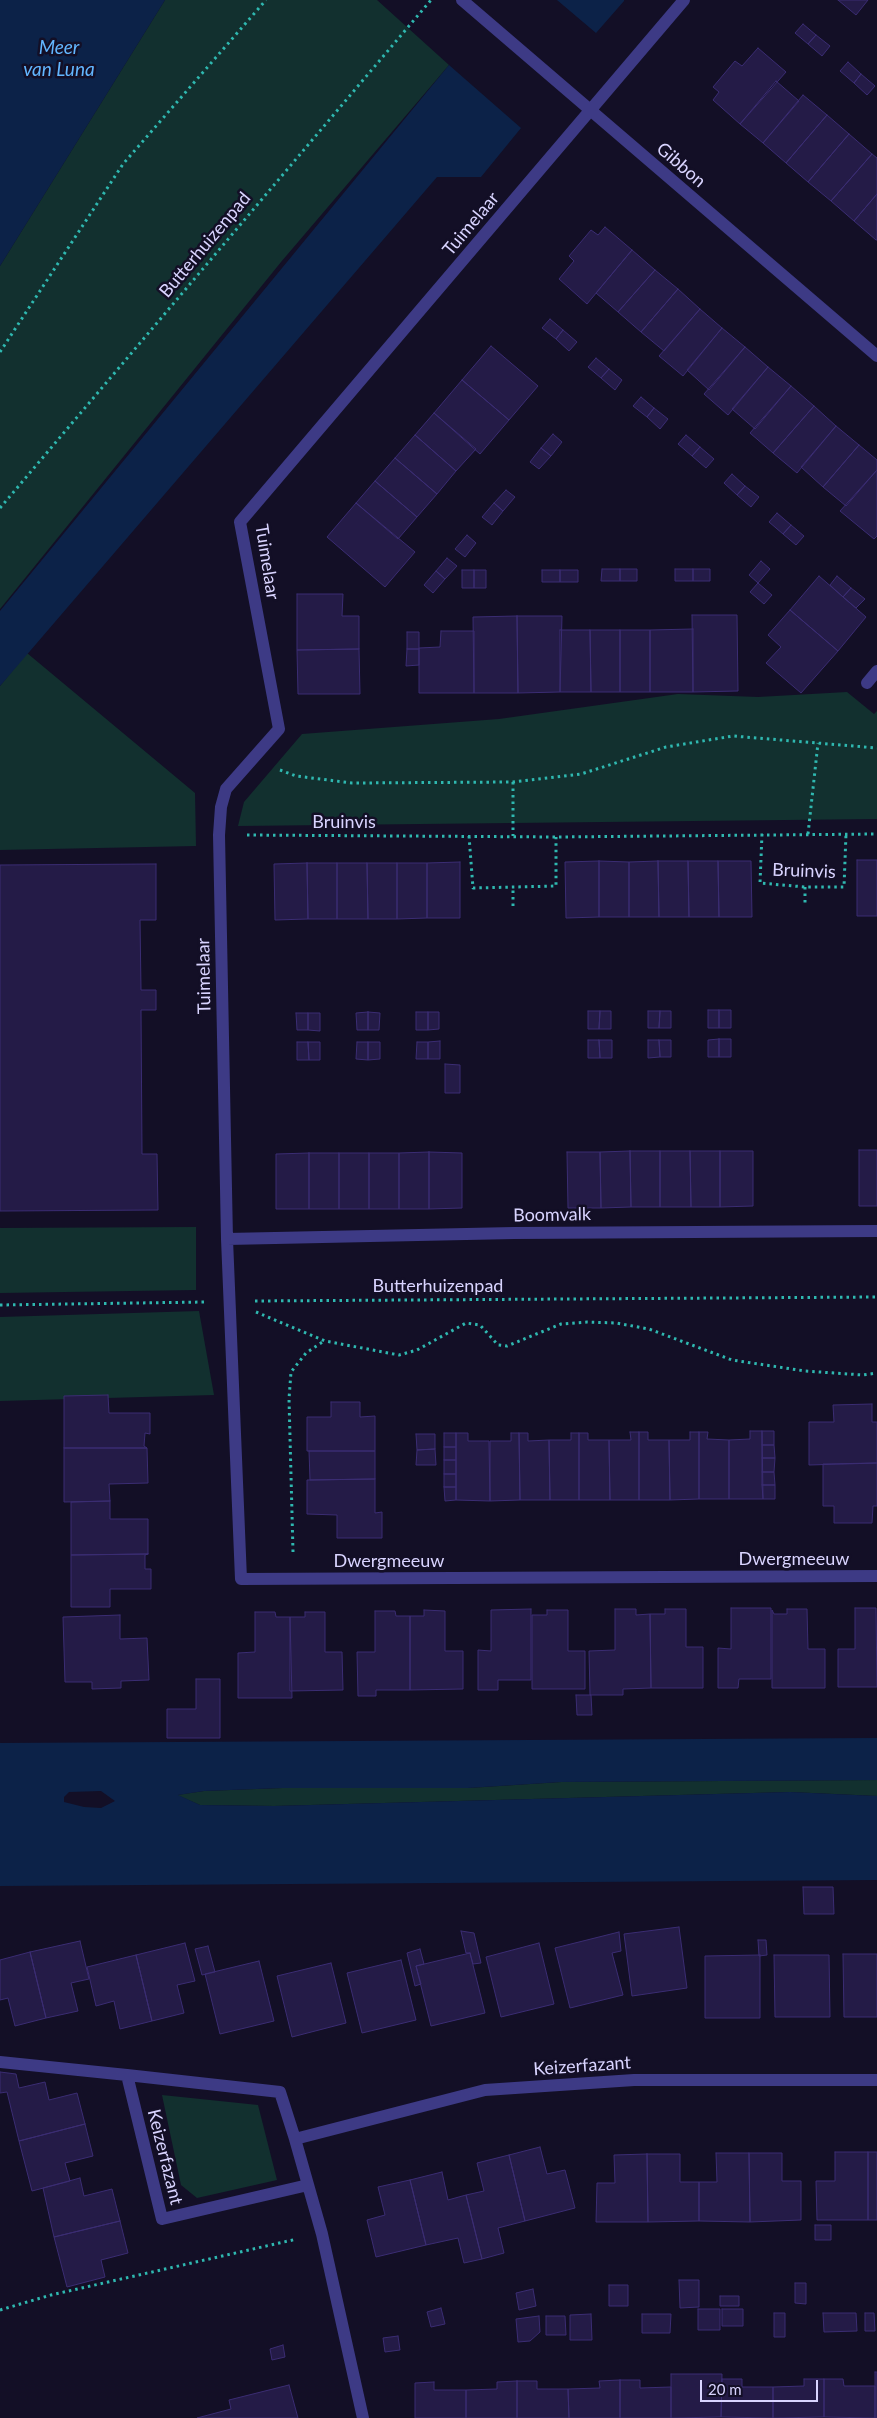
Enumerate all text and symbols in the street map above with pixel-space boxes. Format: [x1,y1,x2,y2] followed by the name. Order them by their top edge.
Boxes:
[23,37,95,81] water label: Meer van Luna
[652,138,710,192] street label: Gibbon
[155,188,255,302] street label: Butterhuizenpad
[438,188,504,260] street label: Tuimelaar
[250,523,284,601] street label: Tuimelaar
[312,811,376,833] street label: Bruinvis
[772,859,836,883] street label: Bruinvis
[193,938,215,1014] street label: Tuimelaar
[513,1204,591,1226] street label: Boomvalk
[373,1275,503,1297] street label: Butterhuizenpad
[739,1548,849,1570] street label: Dwergmeeuw
[334,1550,444,1572] street label: Dwergmeeuw
[532,2052,632,2080] street label: Keizerfazant
[143,2107,187,2207] street label: Keizerfazant
[702,2370,820,2402] scale bar
[708,2380,742,2398] text: 20 m

